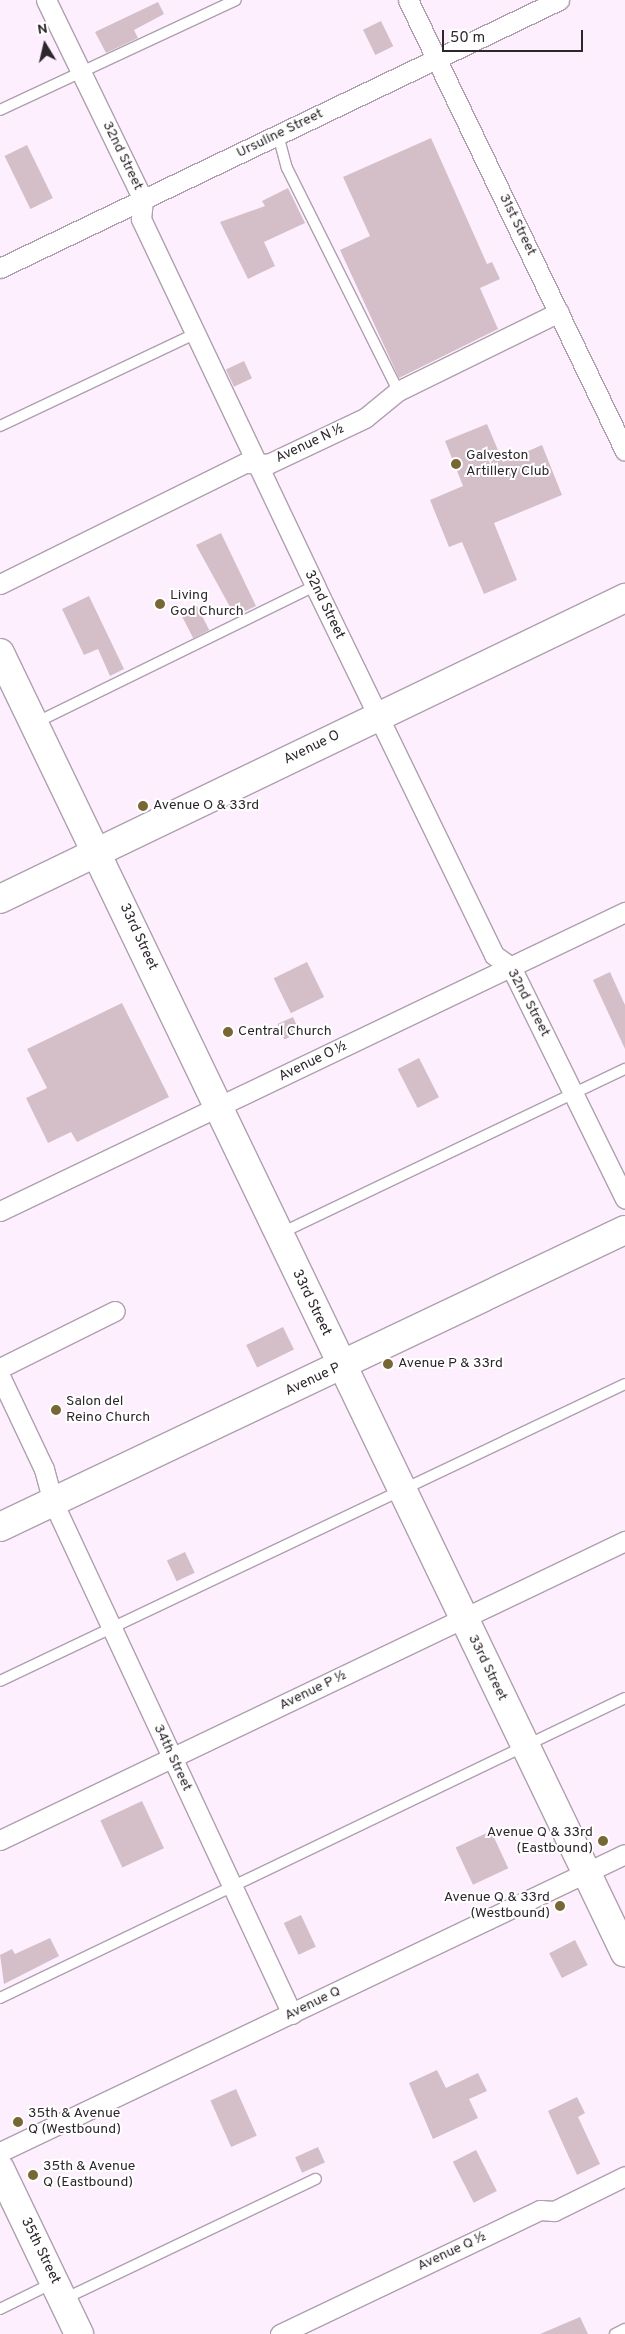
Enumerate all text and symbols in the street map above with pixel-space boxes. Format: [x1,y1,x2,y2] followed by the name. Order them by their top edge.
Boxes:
[20,20,70,70] north arrow
[445,20,586,52] scale bar
[36,21,49,39] text: N
[450,29,485,48] text: 50 m
[234,106,326,162] street label: Ursuline Street
[98,119,146,193] street label: 32nd Street
[495,191,539,259] street label: 31st Street
[273,421,347,467] street label: Avenue N ½
[466,448,549,481] place label: Galveston Artillery Club
[450,458,462,470] marker: Galveston Artillery Club
[300,568,348,642] street label: 32nd Street
[170,588,244,620] place label: Living God Church
[154,598,166,610] marker: Living God Church
[281,727,343,769] street label: Avenue O
[153,798,259,814] place label: Avenue O & 33rd
[137,800,149,812] marker: Avenue O & 33rd
[115,901,161,973] street label: 33rd Street
[503,966,553,1040] street label: 32nd Street
[238,1024,332,1040] place label: Central Church
[222,1026,234,1038] marker: Central Church
[276,1038,350,1086] street label: Avenue O ½
[288,1267,334,1339] street label: 33rd Street
[398,1356,503,1372] place label: Avenue P & 33rd
[382,1358,394,1370] marker: Avenue P & 33rd
[283,1360,343,1400] street label: Avenue P
[66,1394,150,1426] place label: Salon del Reino Church
[50,1404,62,1416] marker: Salon del Reino Church
[464,1632,510,1704] street label: 33rd Street
[277,1668,349,1714] street label: Avenue P ½
[149,1722,195,1794] street label: 34th Street
[487,1825,593,1858] place label: Avenue Q & 33rd (Eastbound)
[597,1835,609,1847] marker: Avenue Q & 33rd (Eastbound)
[444,1890,550,1922] place label: Avenue Q & 33rd (Westbound)
[554,1900,566,1912] marker: Avenue Q & 33rd (Westbound)
[282,1983,344,2025] street label: Avenue Q
[28,2106,121,2138] place label: 35th & Avenue Q (Westbound)
[12,2116,24,2128] marker: 35th & Avenue Q (Westbound)
[43,2159,136,2192] place label: 35th & Avenue Q (Eastbound)
[27,2169,39,2181] marker: 35th & Avenue Q (Eastbound)
[17,2215,63,2287] street label: 35th Street
[415,2229,489,2275] street label: Avenue Q ½

